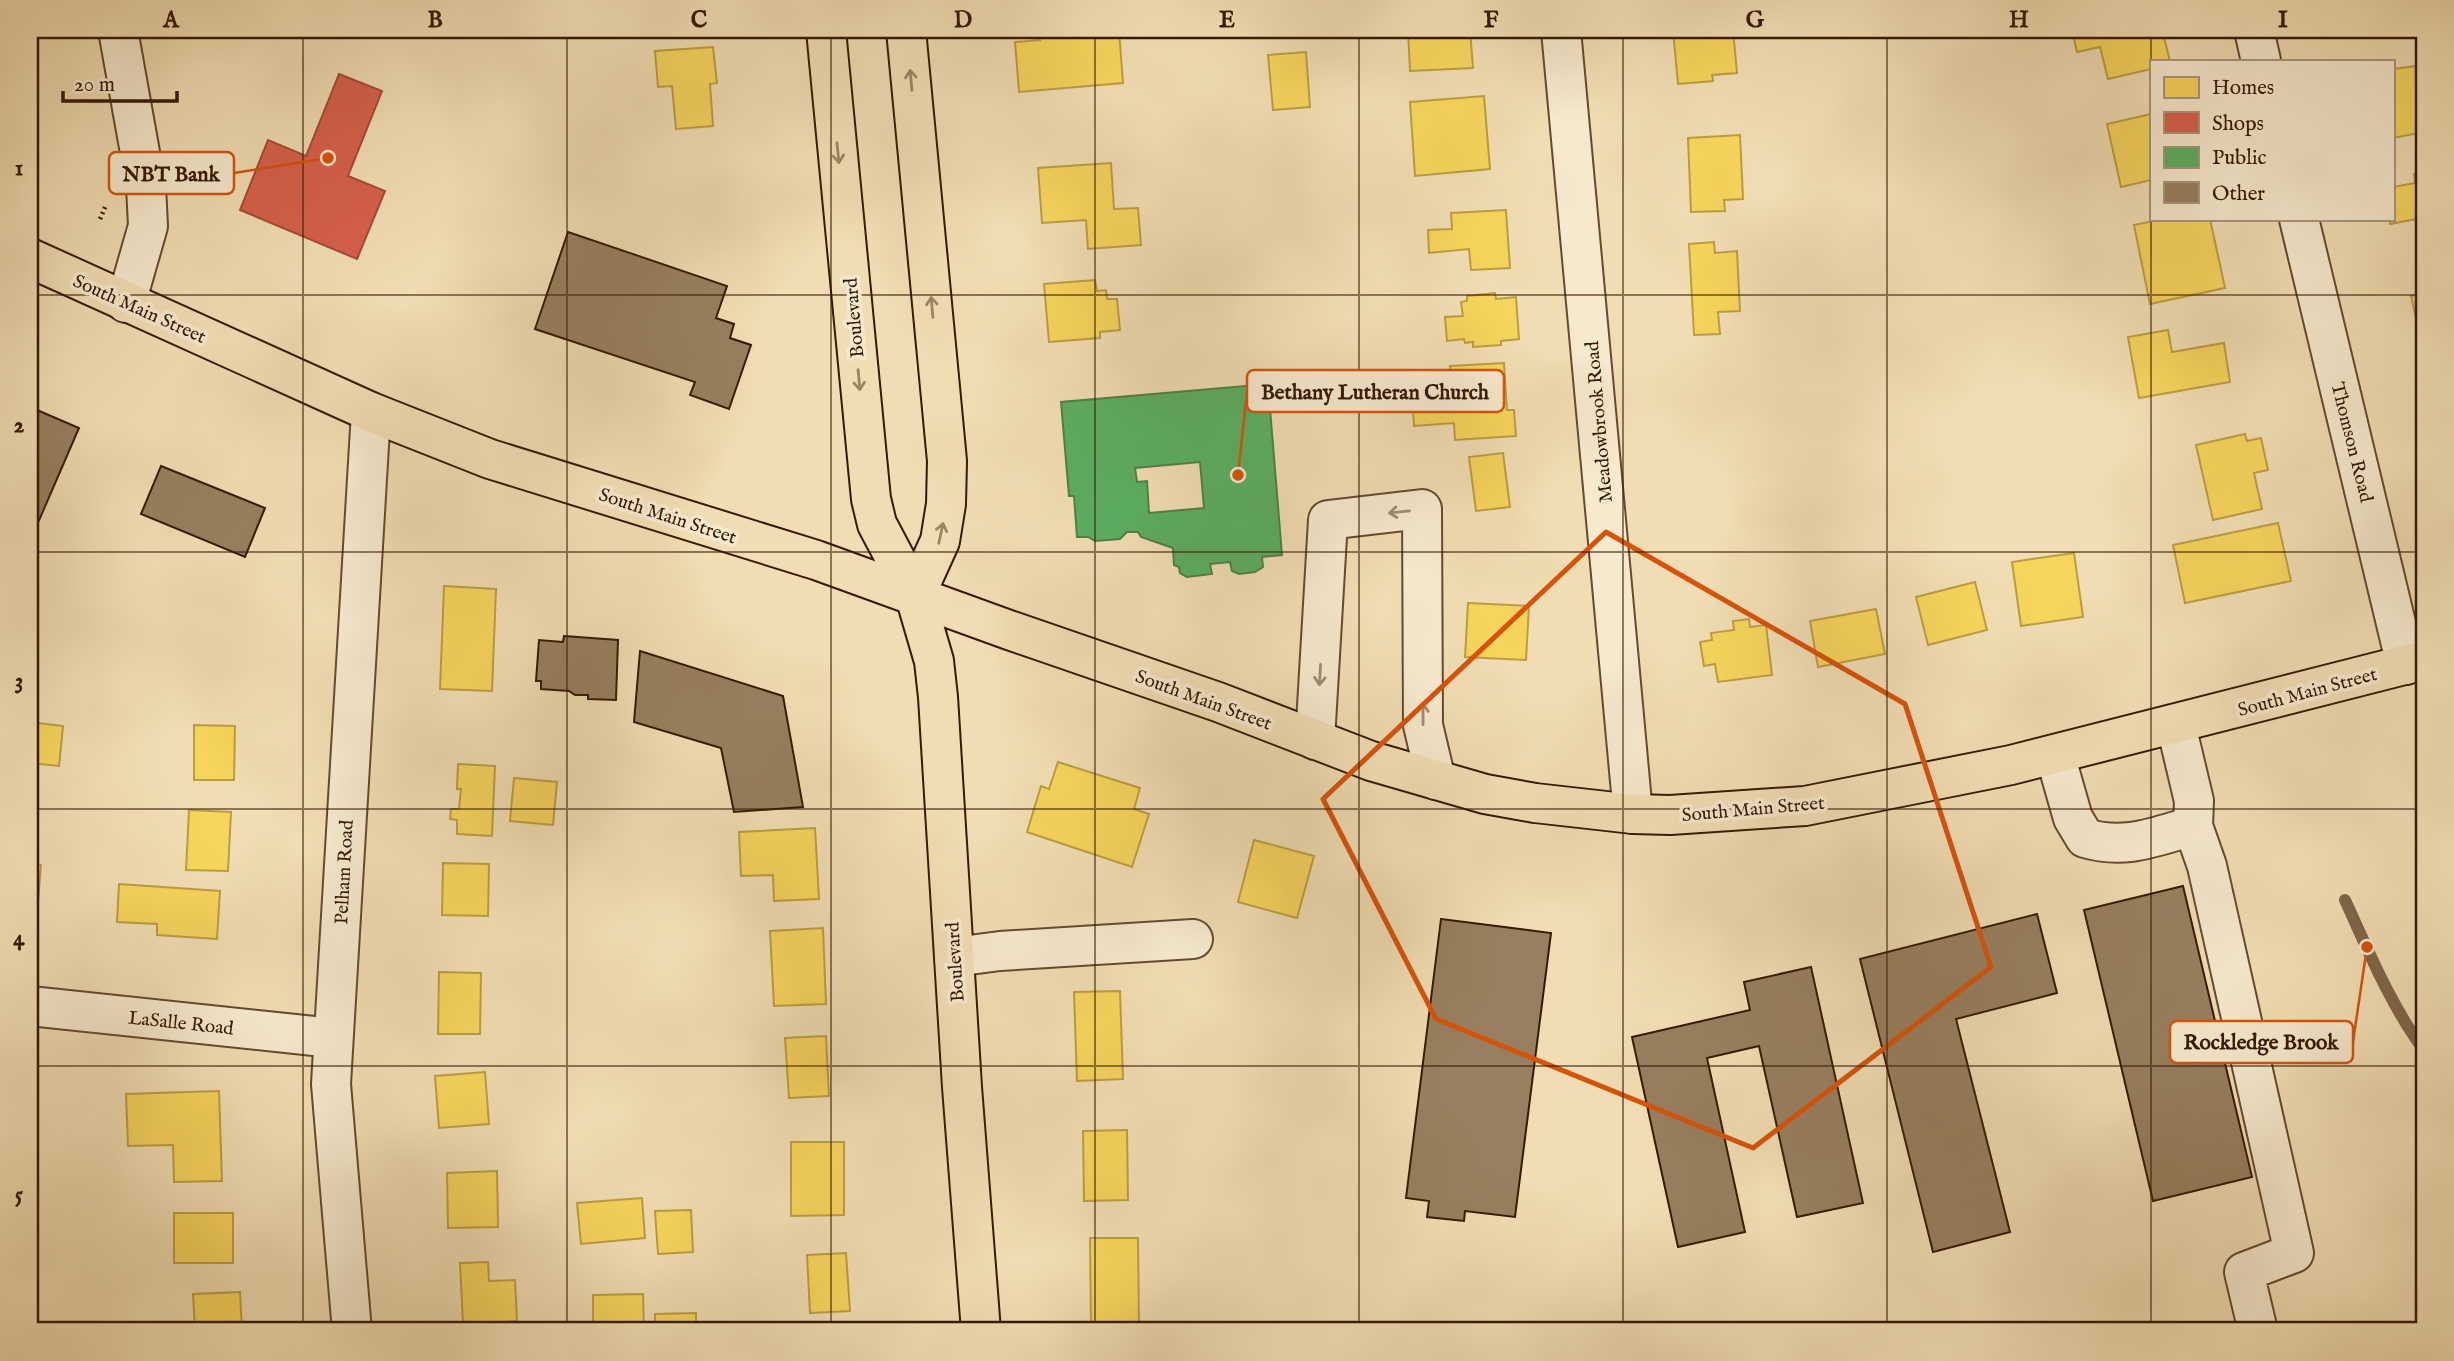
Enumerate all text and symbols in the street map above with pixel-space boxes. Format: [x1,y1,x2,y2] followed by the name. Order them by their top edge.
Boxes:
[162,6,180,35] text: A
[427,6,443,35] text: B
[691,6,708,35] text: C
[954,6,972,35] text: D
[1219,6,1235,35] text: E
[1484,6,1499,35] text: F
[1746,6,1765,35] text: G
[2009,6,2029,35] text: H
[2278,6,2288,35] text: I
[63,60,177,104] scale bar
[2150,60,2394,220] legend
[904,70,917,92] one-way arrow
[74,72,115,99] text: 20 m
[2212,75,2274,102] text: Homes
[2212,111,2264,138] text: Shops
[832,142,845,164] one-way arrow
[2212,145,2266,172] text: Public
[109,152,234,194] callout: NBT Bank
[15,154,23,183] text: 1
[121,162,220,189] text: NBT Bank
[2212,181,2265,208] text: Other
[69,270,210,350] street label: South Main Street
[839,276,870,359] street label: Boulevard
[925,296,938,319] one-way arrow
[1581,339,1619,504] street label: Meadowbrook Road
[853,368,866,391] one-way arrow
[1247,370,1504,412] callout: Bethany Lutheran Church
[1261,380,1490,407] text: Bethany Lutheran Church
[2325,380,2378,506] street label: Thomson Road
[14,411,25,440] text: 2
[596,483,740,551] street label: South Main Street
[1389,505,1411,518] one-way arrow
[934,522,948,545] one-way arrow
[1313,663,1326,686] one-way arrow
[2235,663,2380,723] street label: South Main Street
[1132,665,1275,737] street label: South Main Street
[15,667,23,696] text: 3
[1416,703,1430,726] one-way arrow
[1681,792,1826,828] street label: South Main Street
[330,818,360,925] street label: Pelham Road
[941,920,971,1003] street label: Boulevard
[13,924,25,953] text: 4
[127,1007,236,1042] street label: LaSalle Road
[2170,1021,2353,1063] callout: Rockledge Brook
[2184,1030,2339,1057] text: Rockledge Brook
[15,1181,24,1210] text: 5

